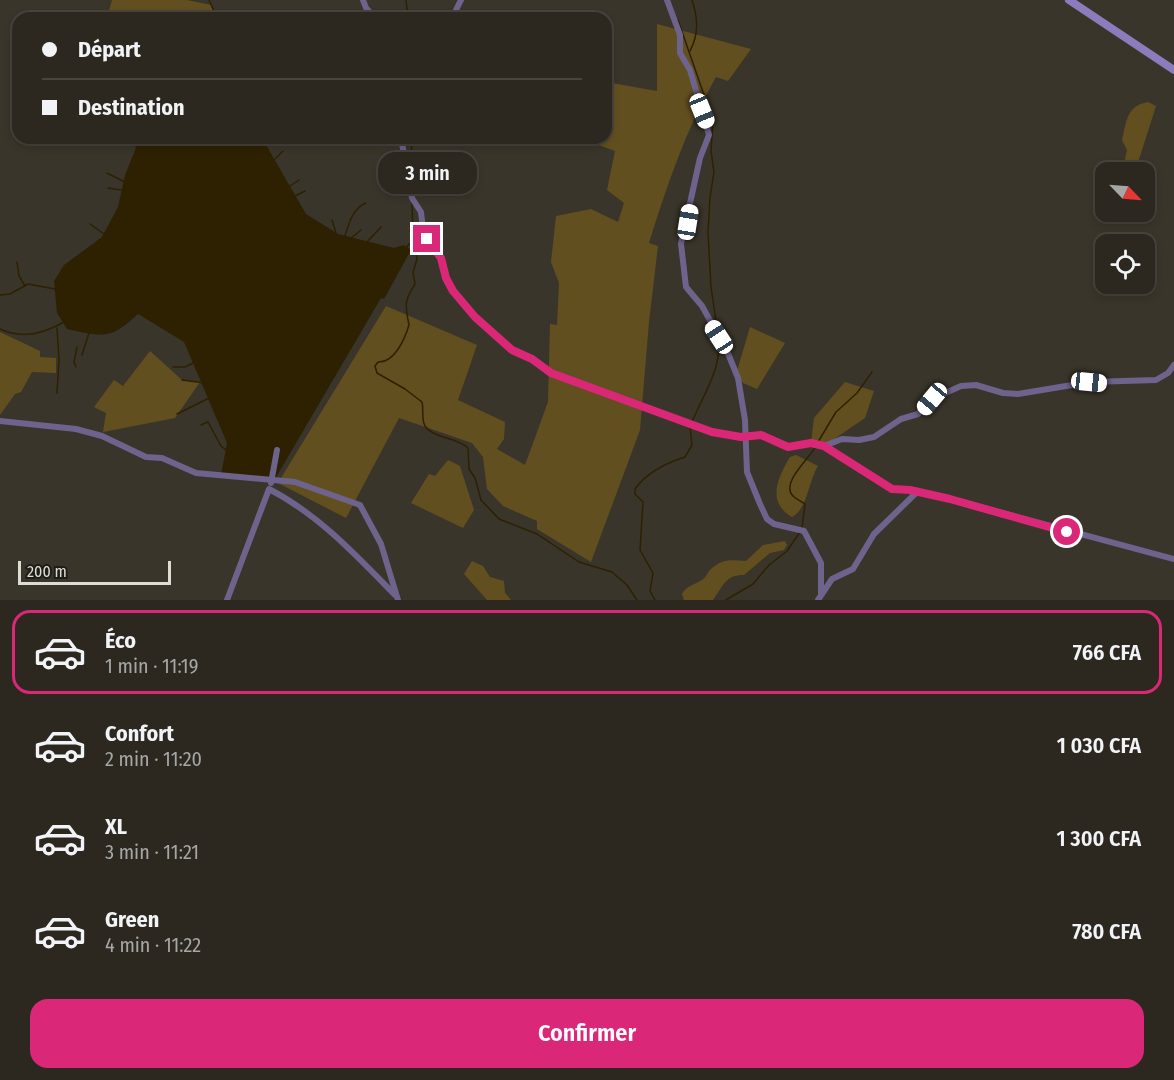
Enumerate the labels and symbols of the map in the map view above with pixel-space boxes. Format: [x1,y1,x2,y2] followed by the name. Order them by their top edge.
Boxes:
[687,91,717,131] car
[378,152,476,194] callout: 3 min
[1095,162,1155,222] north arrow
[676,203,700,241] car
[413,225,440,252] route end
[702,317,736,357] car
[1070,371,1108,393] car
[914,379,950,419] car
[1053,518,1080,545] route start
[18,558,171,586] scale bar

